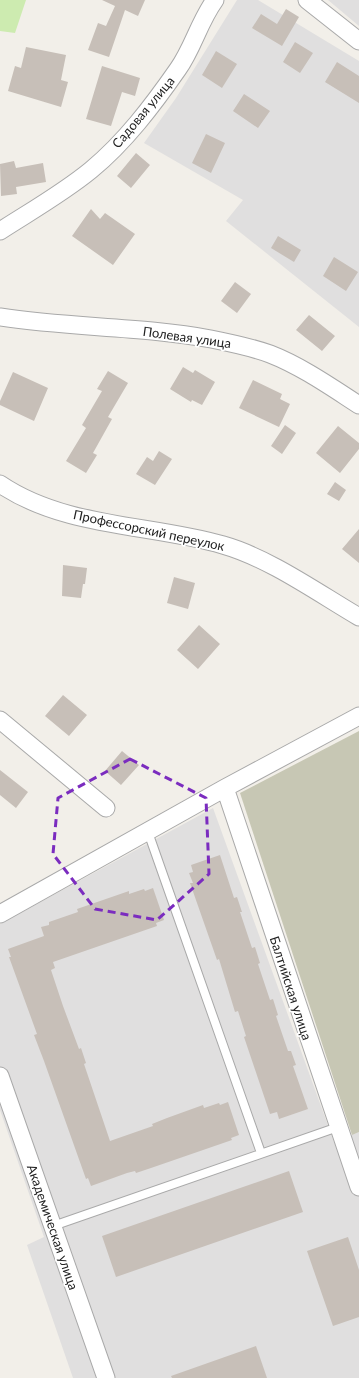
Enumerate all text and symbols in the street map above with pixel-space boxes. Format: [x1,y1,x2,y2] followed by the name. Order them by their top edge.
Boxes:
[108,73,178,151] street label: Садовая улица
[142,323,232,351] street label: Полевая улица
[72,506,226,554] street label: Профессорский переулок
[267,934,315,1042] street label: Балтийская улица
[24,1162,82,1292] street label: Академическая улица

